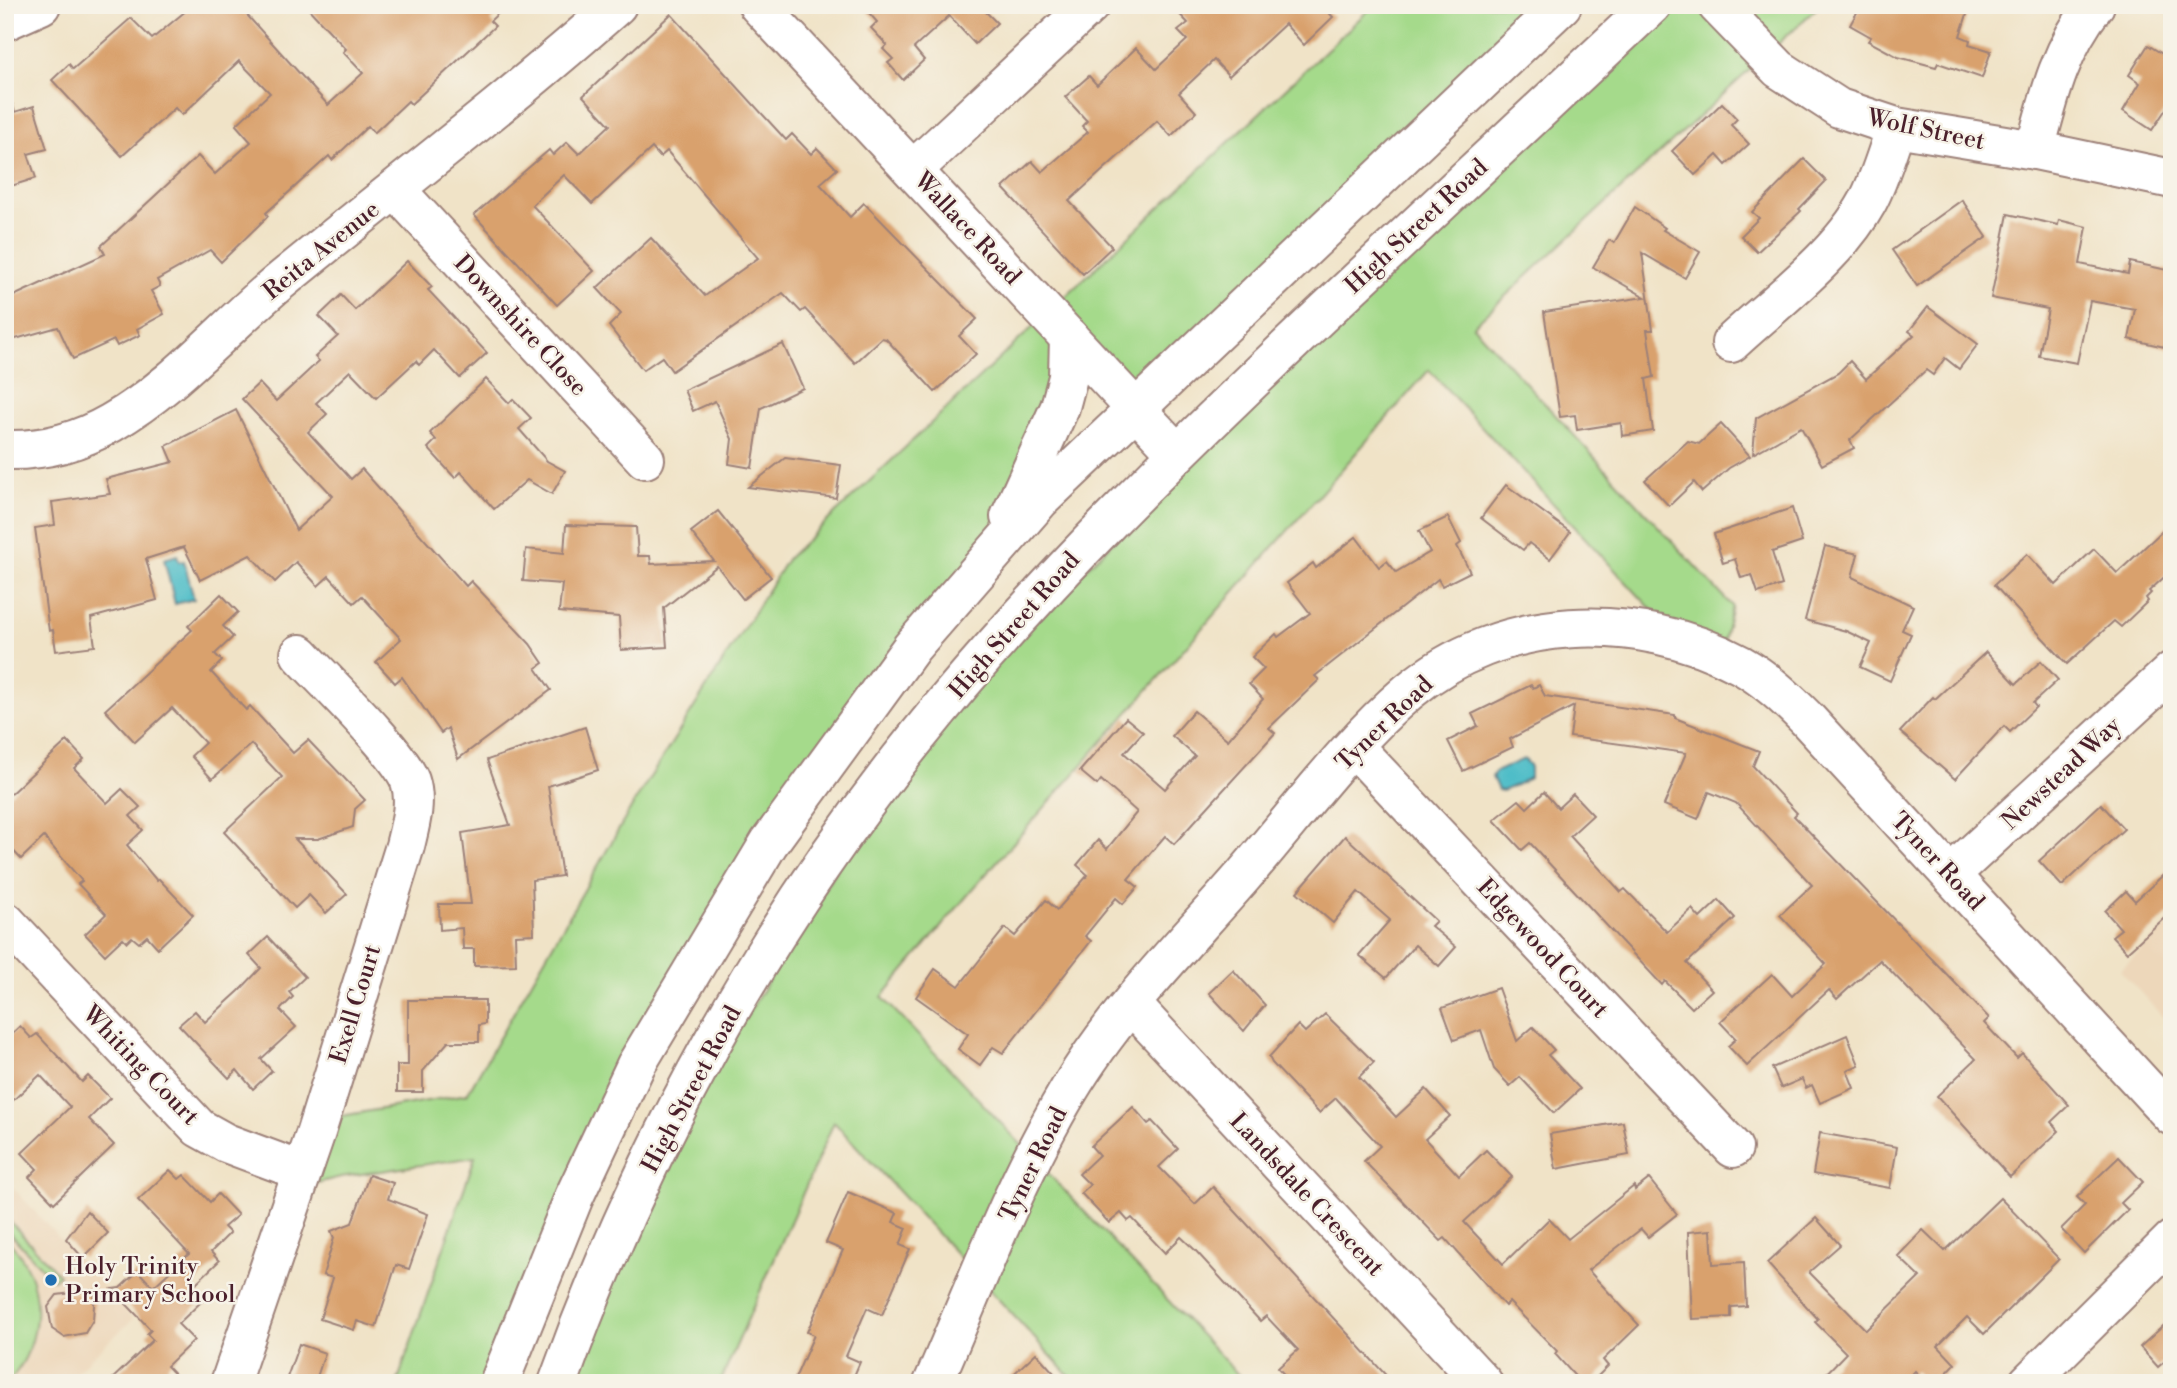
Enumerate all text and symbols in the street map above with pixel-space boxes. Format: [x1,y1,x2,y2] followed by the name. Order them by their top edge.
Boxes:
[1863,103,1988,157] street label: Wolf Street
[1339,153,1495,301] street label: High Street Road
[907,165,1027,292] street label: Wallace Road
[257,195,386,307] street label: Reita Avenue
[447,249,593,403] street label: Downshire Close
[943,546,1087,705] street label: High Street Road
[1330,670,1440,778] street label: Tyner Road
[1996,711,2128,837] street label: Newstead Way
[1884,806,1991,917] street label: Tyner Road
[1470,873,1615,1025] street label: Edgewood Court
[324,941,388,1067] street label: Exell Court
[75,999,205,1132] street label: Whiting Court
[635,1001,749,1178] street label: High Street Road
[993,1102,1075,1227] street label: Tyner Road
[1223,1107,1390,1283] street label: Landsdale Crescent
[65,1252,235,1310] place label: Holy Trinity Primary School
[43,1272,59,1288] marker: Holy Trinity Primary School

